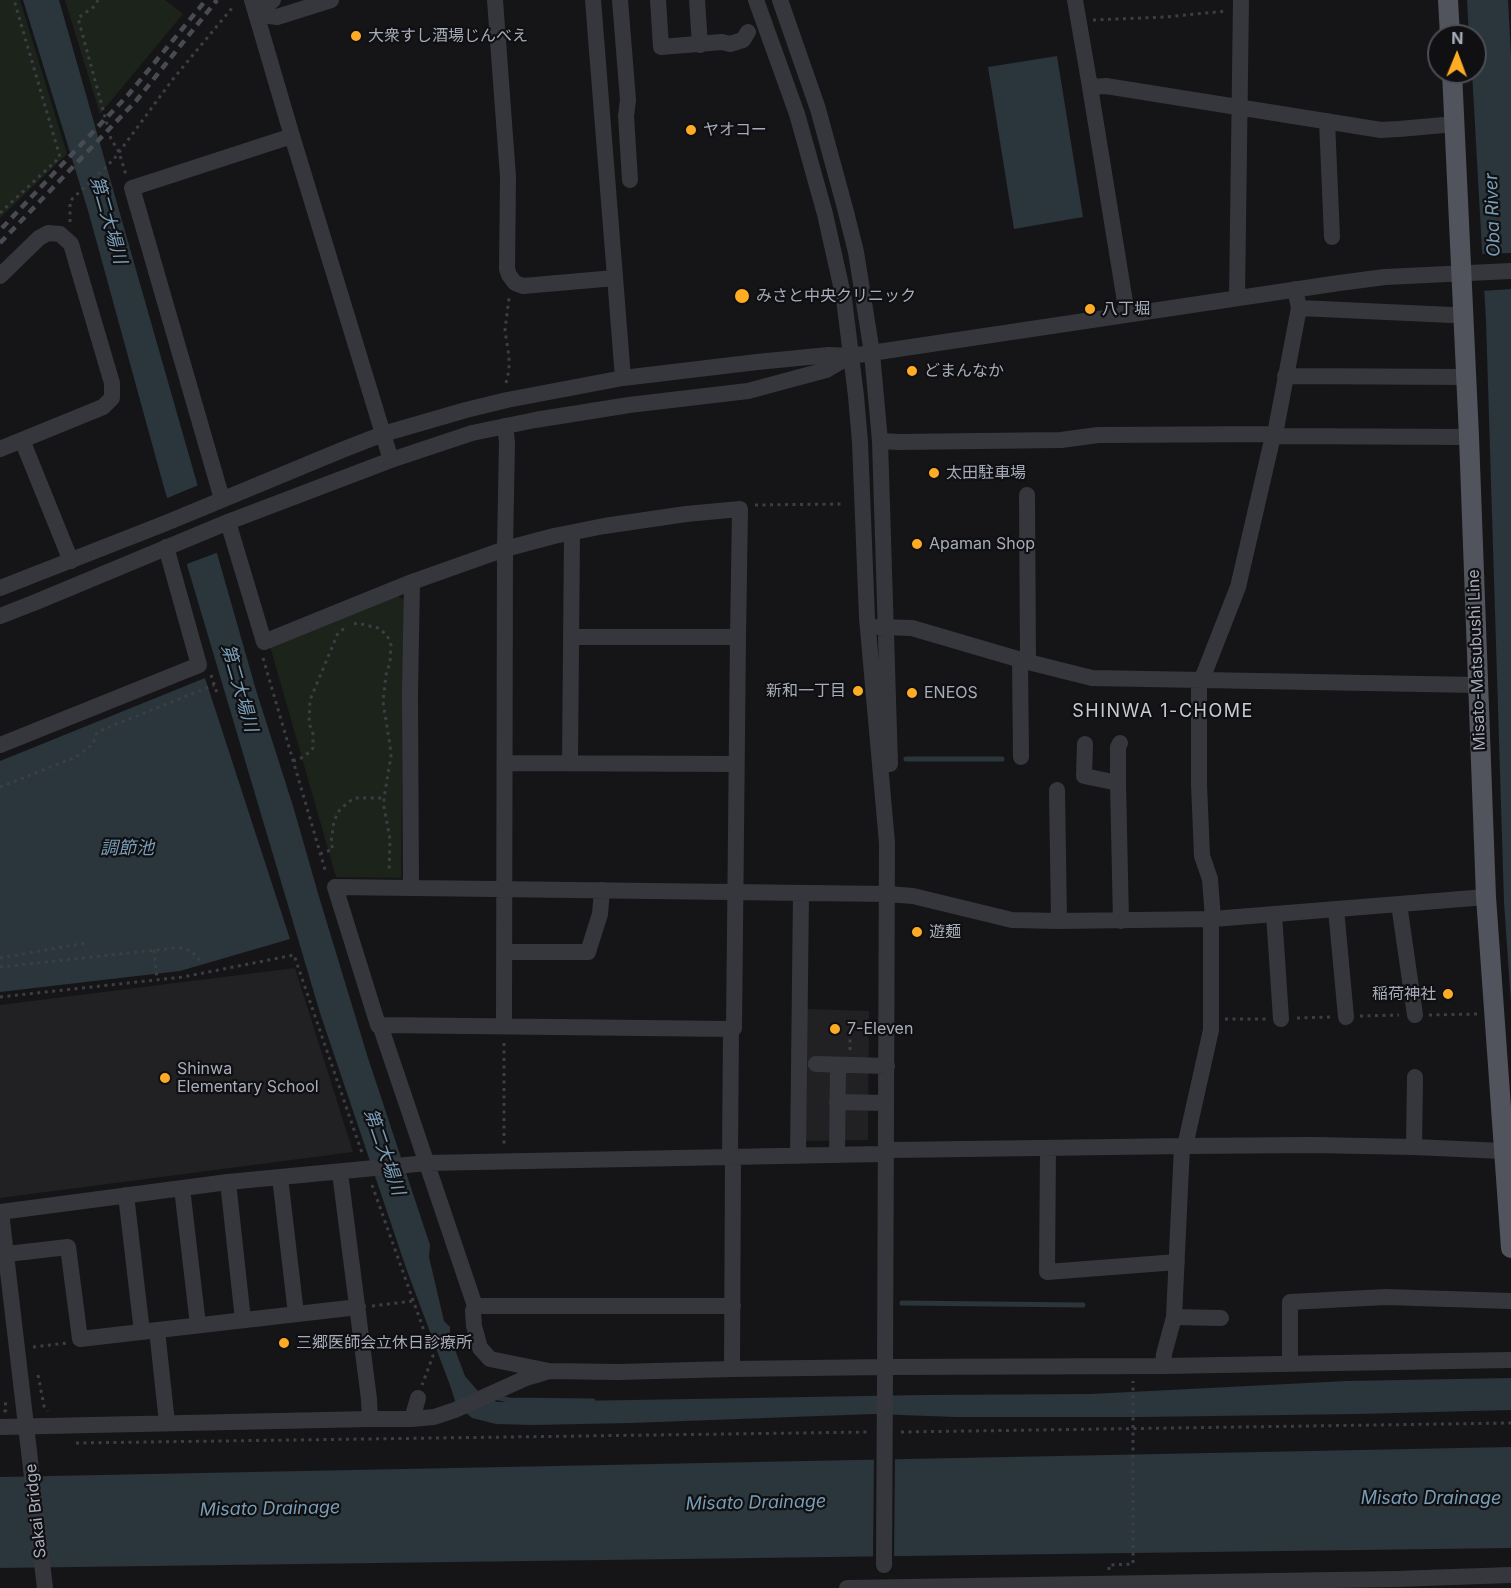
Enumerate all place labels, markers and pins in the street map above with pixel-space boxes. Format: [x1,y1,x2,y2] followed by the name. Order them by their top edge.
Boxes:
[368,26,528,46] place label: 大衆すし酒場じんべえ
[349,29,363,43] marker: 大衆すし酒場じんべえ
[703,120,767,140] place label: ヤオコー
[684,123,698,137] marker: ヤオコー
[756,286,916,306] place label: みさと中央クリニック
[733,287,751,305] marker: みさと中央クリニック
[1102,299,1150,319] place label: 八丁堀
[1083,302,1097,316] marker: 八丁堀
[924,361,1004,381] place label: どまんなか
[905,364,919,378] marker: どまんなか
[946,463,1026,483] place label: 太田駐車場
[927,466,941,480] marker: 太田駐車場
[929,534,1035,554] place label: Apaman Shop
[910,537,924,551] marker: Apaman Shop
[766,681,846,701] place label: 新和一丁目
[924,683,978,703] place label: ENEOS
[851,684,865,698] marker: 新和一丁目
[905,686,919,700] marker: ENEOS
[929,922,961,942] place label: 遊麺
[910,925,924,939] marker: 遊麺
[1372,984,1436,1004] place label: 稲荷神社
[1441,987,1455,1001] marker: 稲荷神社
[847,1019,913,1039] place label: 7-Eleven
[828,1022,842,1036] marker: 7-Eleven
[177,1059,319,1097] place label: Shinwa Elementary School
[158,1071,172,1085] marker: Shinwa Elementary School
[296,1333,472,1353] place label: 三郷医師会立休日診療所
[277,1336,291,1350] marker: 三郷医師会立休日診療所

